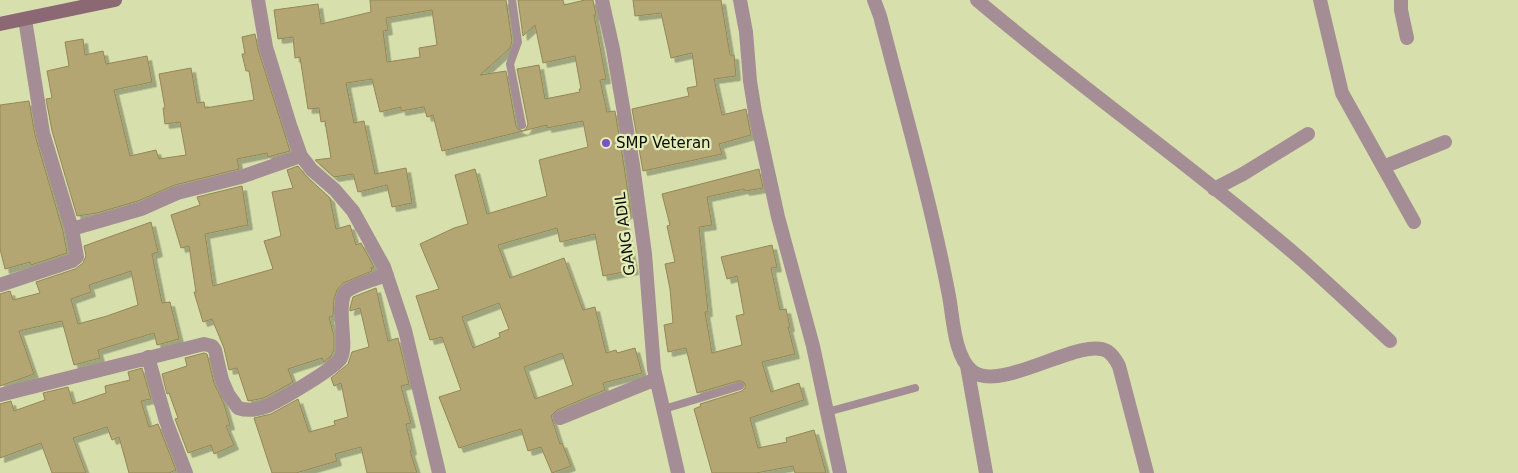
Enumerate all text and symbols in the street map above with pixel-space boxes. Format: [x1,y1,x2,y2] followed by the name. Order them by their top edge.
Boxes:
[616,134,711,152] place label: SMP Veteran
[600,137,612,149] marker: SMP Veteran
[611,191,639,277] street label: GANG ADIL

